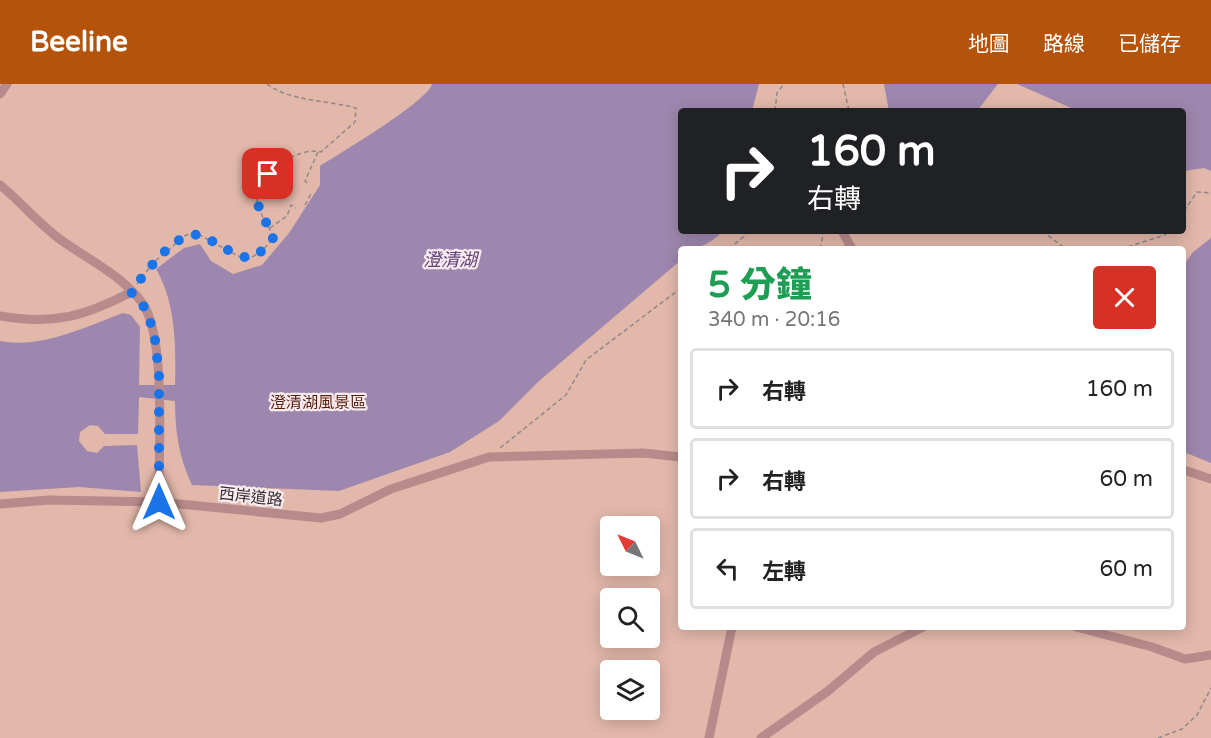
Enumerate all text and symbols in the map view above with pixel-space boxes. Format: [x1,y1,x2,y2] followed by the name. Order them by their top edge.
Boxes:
[30,25,128,59] text: Beeline
[968,32,1010,57] text: 地圖
[1043,32,1085,57] text: 路線
[1118,32,1181,57] text: 已儲存
[807,126,936,177] text: 160 m
[708,132,786,210] icon: right
[242,148,293,199] pin
[251,157,284,190] icon: arrive
[807,183,861,216] text: 右轉
[423,249,480,271] water label: 澄清湖
[708,264,812,307] text: 5 分鐘
[1093,266,1156,329] button: close
[708,308,840,332] text: 340 m · 20:16
[711,372,744,405] icon: right
[1086,376,1153,402] text: 160 m
[762,379,806,405] text: 右轉
[270,393,366,413] park label: 澄清湖風景區
[711,462,744,495] icon: right
[1099,466,1153,492] text: 60 m
[762,469,806,495] text: 右轉
[127,470,191,534] position arrow
[218,484,284,510] street label: 西岸道路
[600,516,660,576] north arrow
[600,516,660,720] map controls
[711,552,744,585] icon: left
[1099,556,1153,582] text: 60 m
[762,559,806,585] text: 左轉
[600,588,660,648] button: search
[600,660,660,720] button: layers

